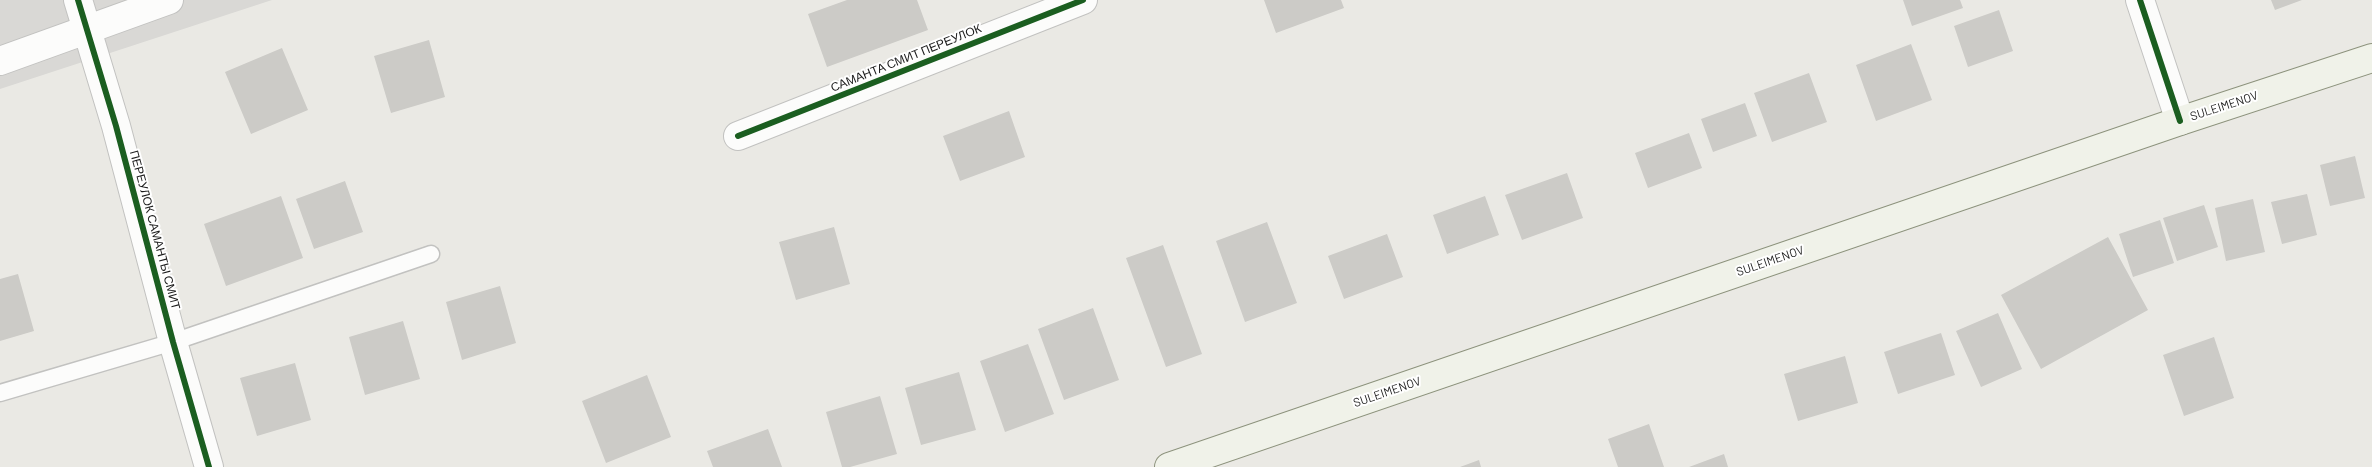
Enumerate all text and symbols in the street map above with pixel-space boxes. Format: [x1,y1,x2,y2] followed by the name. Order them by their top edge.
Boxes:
[829,21,983,95] street label: САМАНТА СМИТ ПЕРЕУЛОК
[2188,88,2260,124] street label: SULEIMENOV
[127,149,183,311] street label: ПЕРЕУЛОК САМАНТЫ СМИТ
[1734,243,1806,279] street label: SULEIMENOV
[1351,374,1423,410] street label: SULEIMENOV

